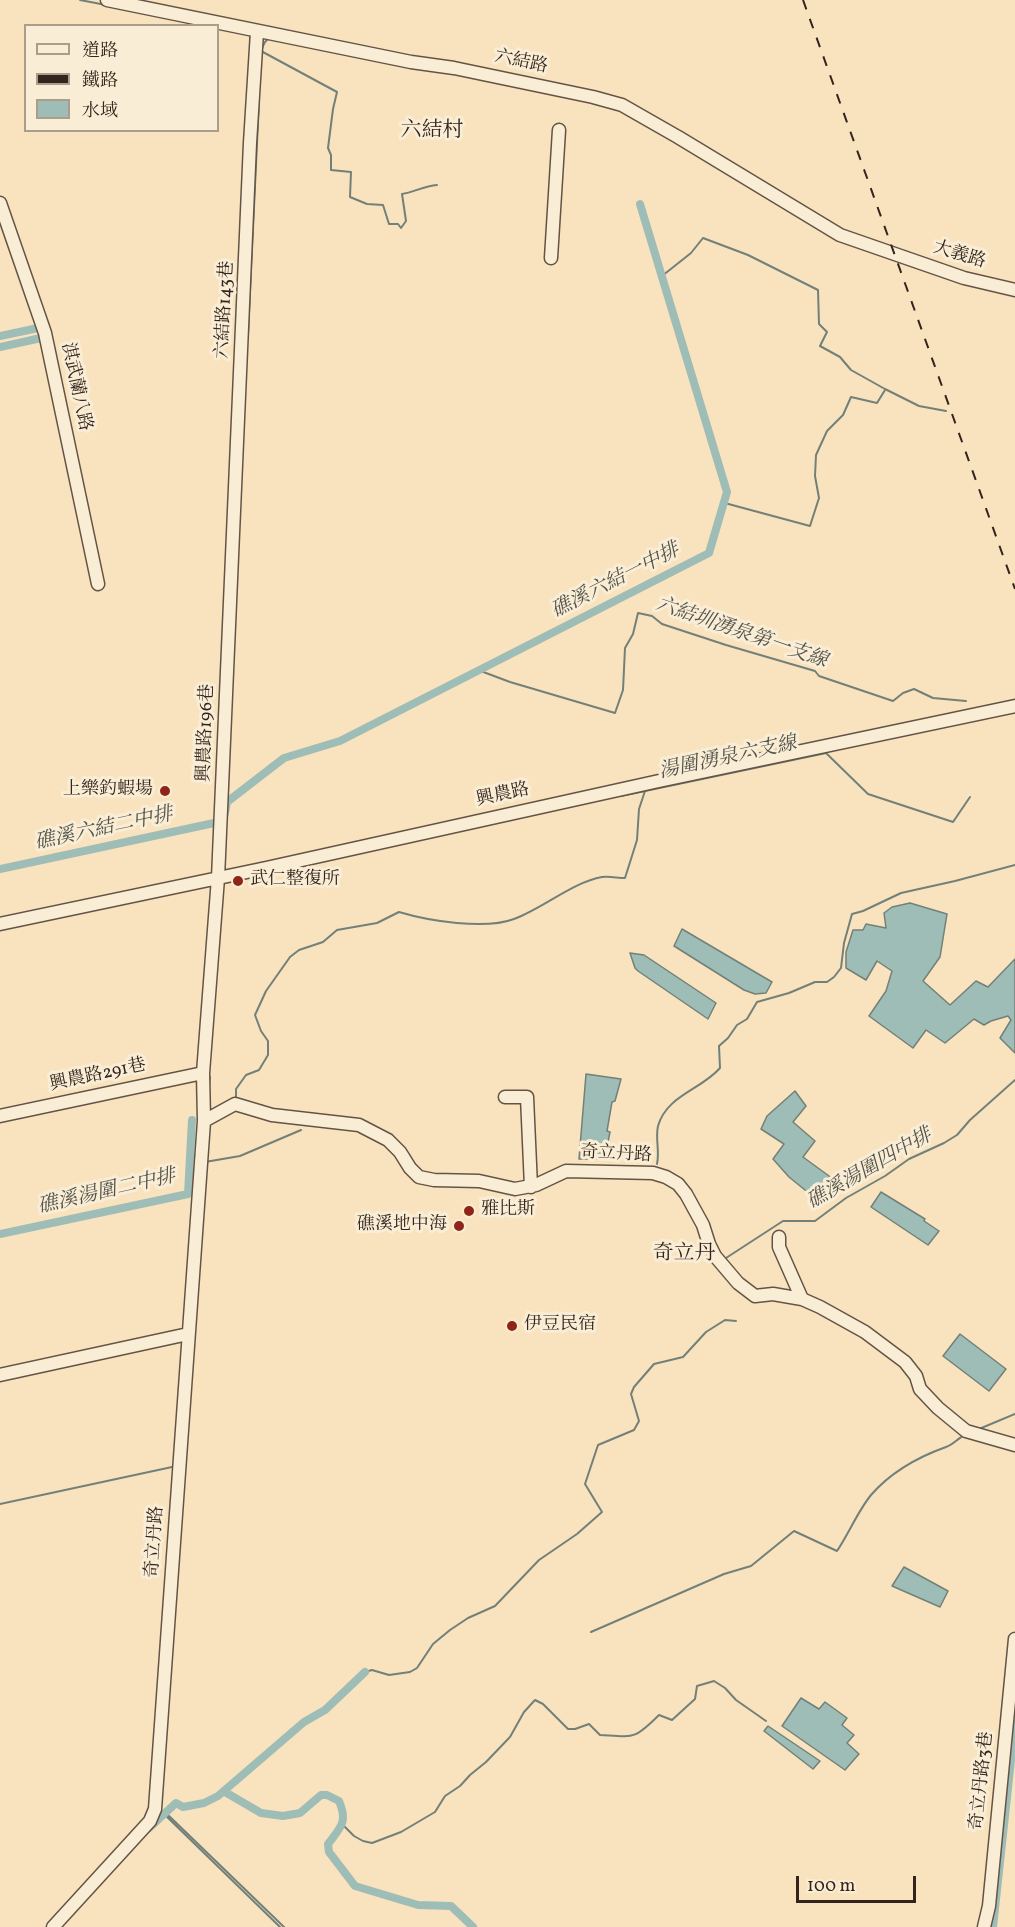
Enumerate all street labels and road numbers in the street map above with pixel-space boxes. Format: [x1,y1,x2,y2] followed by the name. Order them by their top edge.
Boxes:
[492,47,550,79] street label: 六結路
[930,238,988,274] street label: 大義路
[213,260,239,360] street label: 六結路143巷
[55,341,95,433] street label: 淇武蘭八路
[194,684,220,782] street label: 興農路196巷
[474,780,532,812] street label: 興農路
[48,1055,148,1097] street label: 興農路291巷
[579,1142,653,1168] street label: 奇立丹路
[143,1505,169,1579] street label: 奇立丹路
[967,1731,999,1831] street label: 奇立丹路3巷

